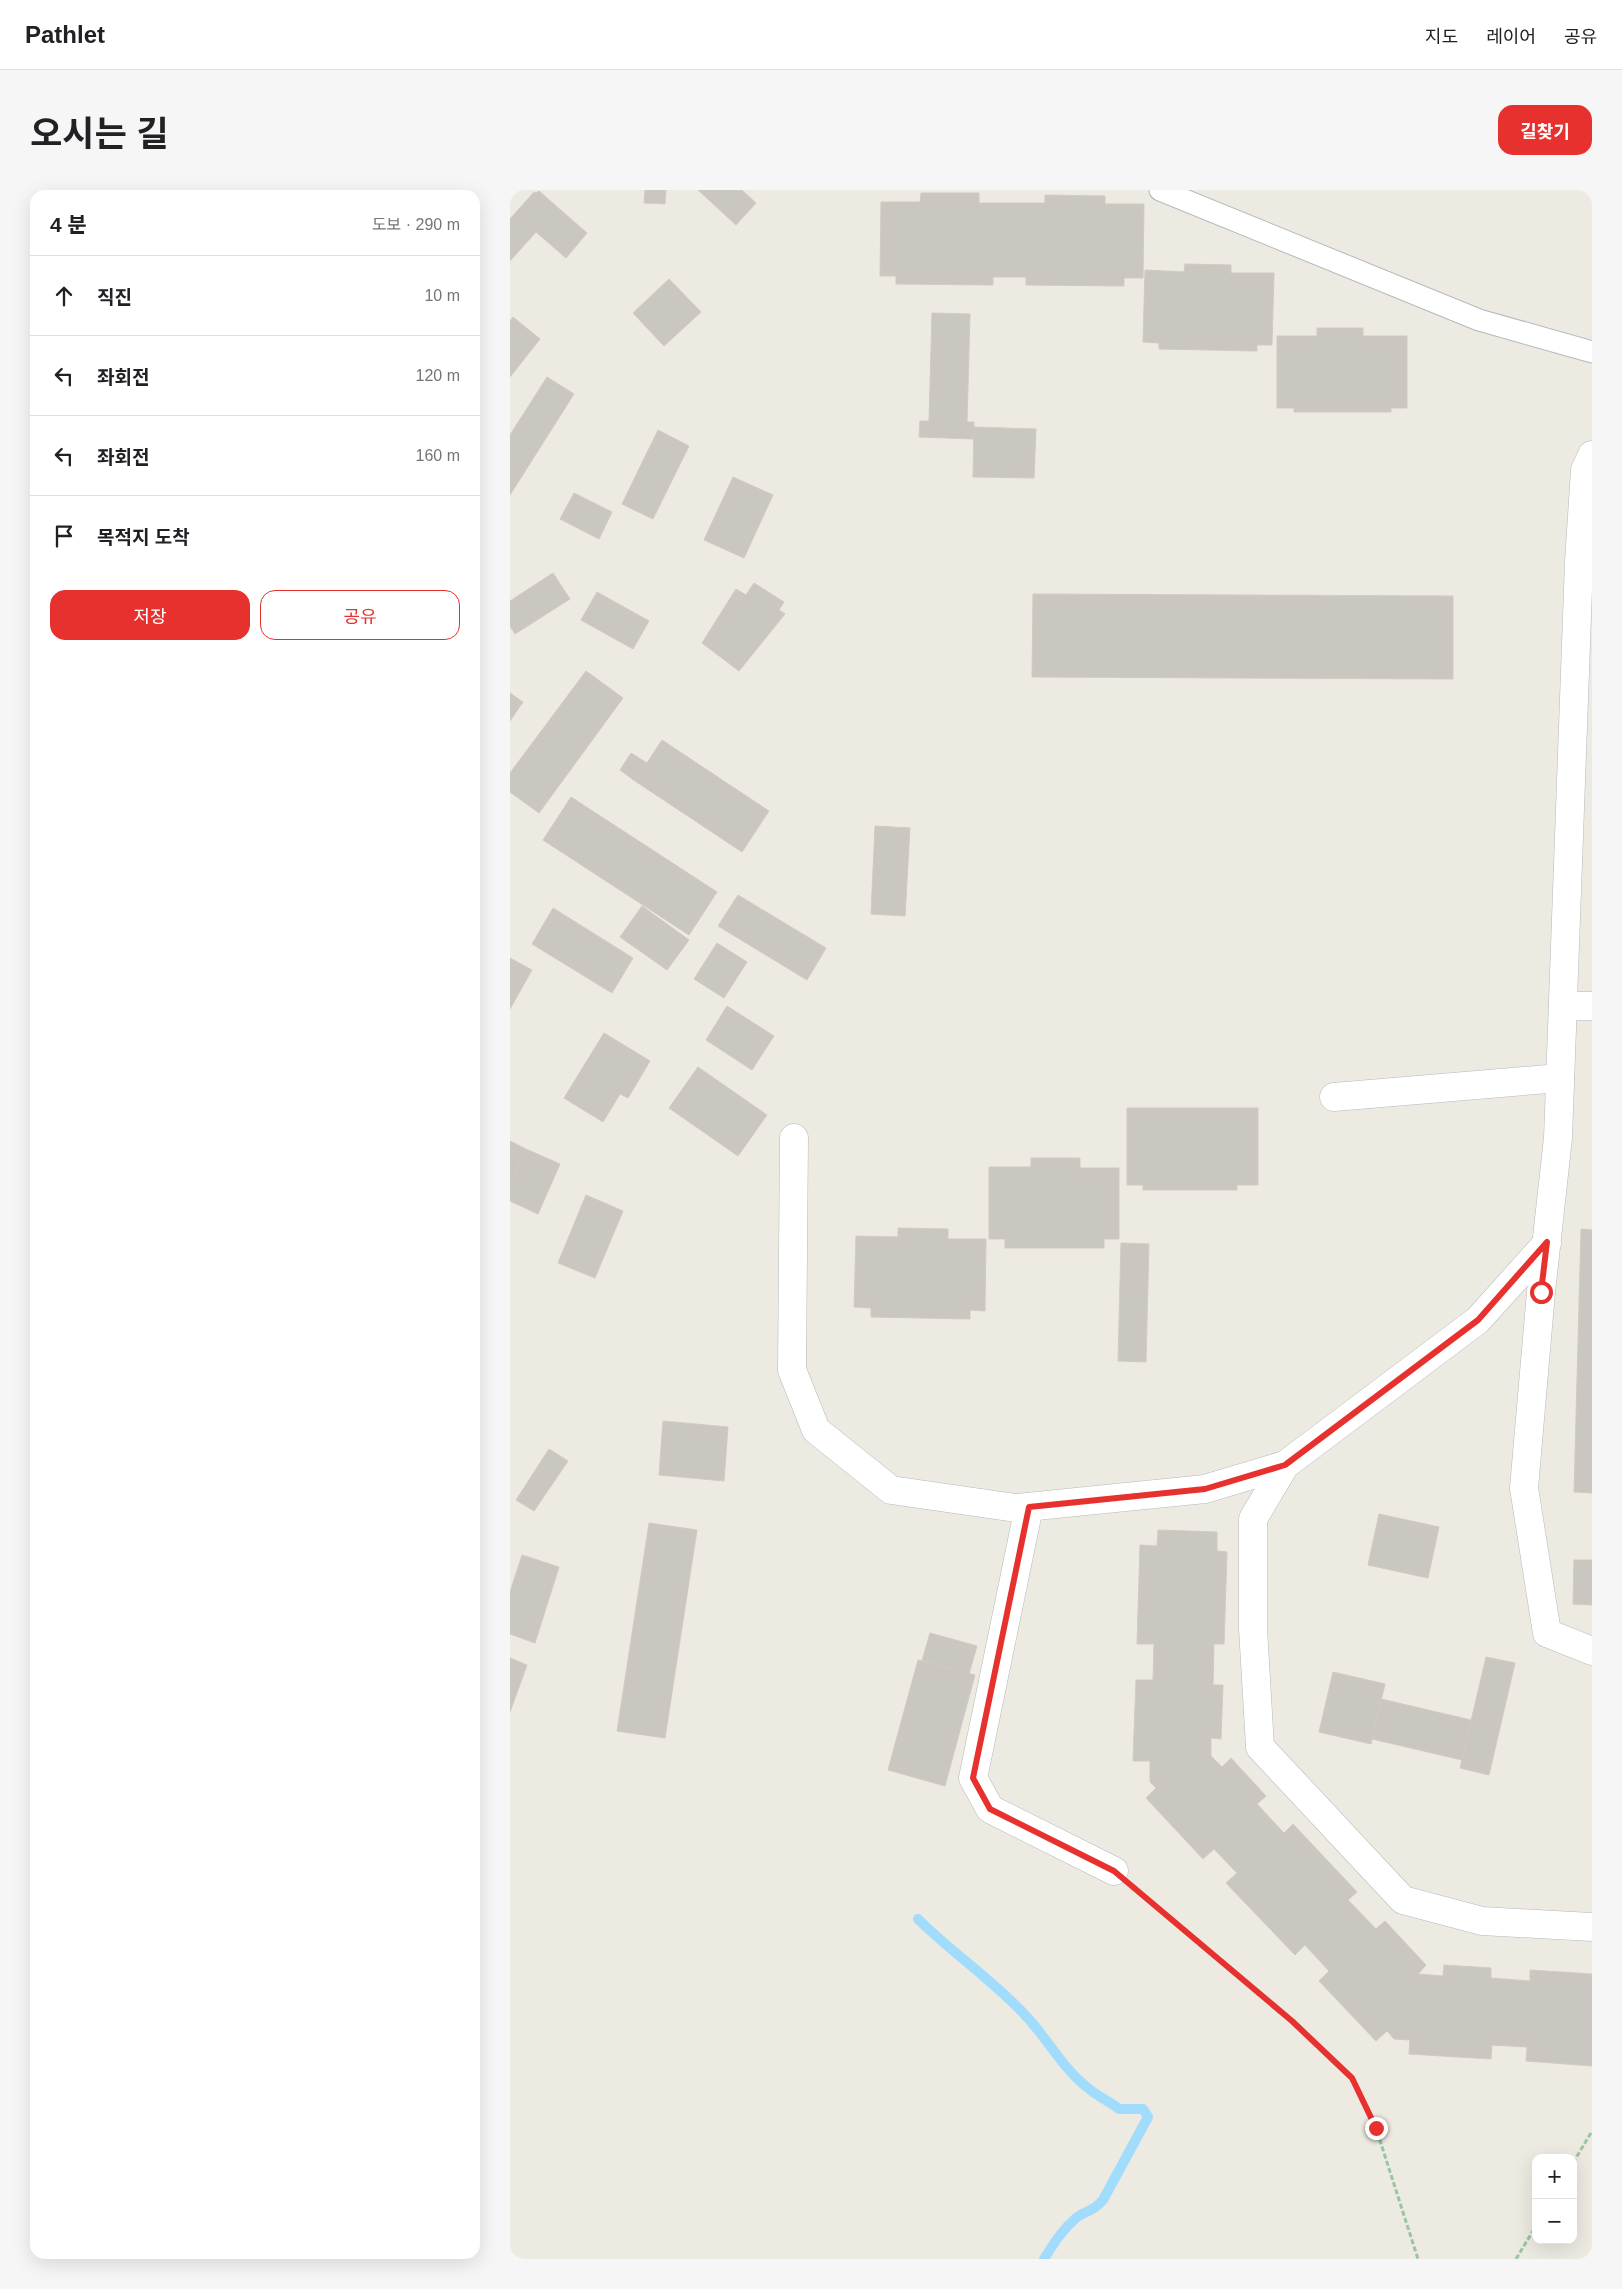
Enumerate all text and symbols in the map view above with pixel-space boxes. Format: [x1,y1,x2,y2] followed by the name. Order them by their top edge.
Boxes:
[25,21,105,48] text: Pathlet
[1425,27,1458,47] text: 지도
[1486,27,1536,47] text: 레이어
[1564,27,1597,47] text: 공유
[1498,105,1592,155] button: 길찾기
[30,114,169,153] text: 오시는 길
[50,213,87,236] text: 4 분
[372,216,460,233] text: 도보 · 290 m
[50,282,78,310] icon: ahead
[97,287,132,308] text: 직진
[424,287,460,304] text: 10 m
[50,362,78,390] icon: left
[97,367,149,388] text: 좌회전
[416,367,460,384] text: 120 m
[50,442,78,470] icon: left
[97,447,149,468] text: 좌회전
[416,447,460,464] text: 160 m
[50,522,78,550] icon: arrive
[97,527,190,548] text: 목적지 도착
[50,590,250,640] button: 저장
[260,590,460,640] button: 공유
[1530,1281,1553,1304] route start
[1365,2117,1388,2140] route end
[1532,2154,1577,2244] map controls
[1532,2154,1577,2199] button: +
[1532,2199,1577,2244] button: −

